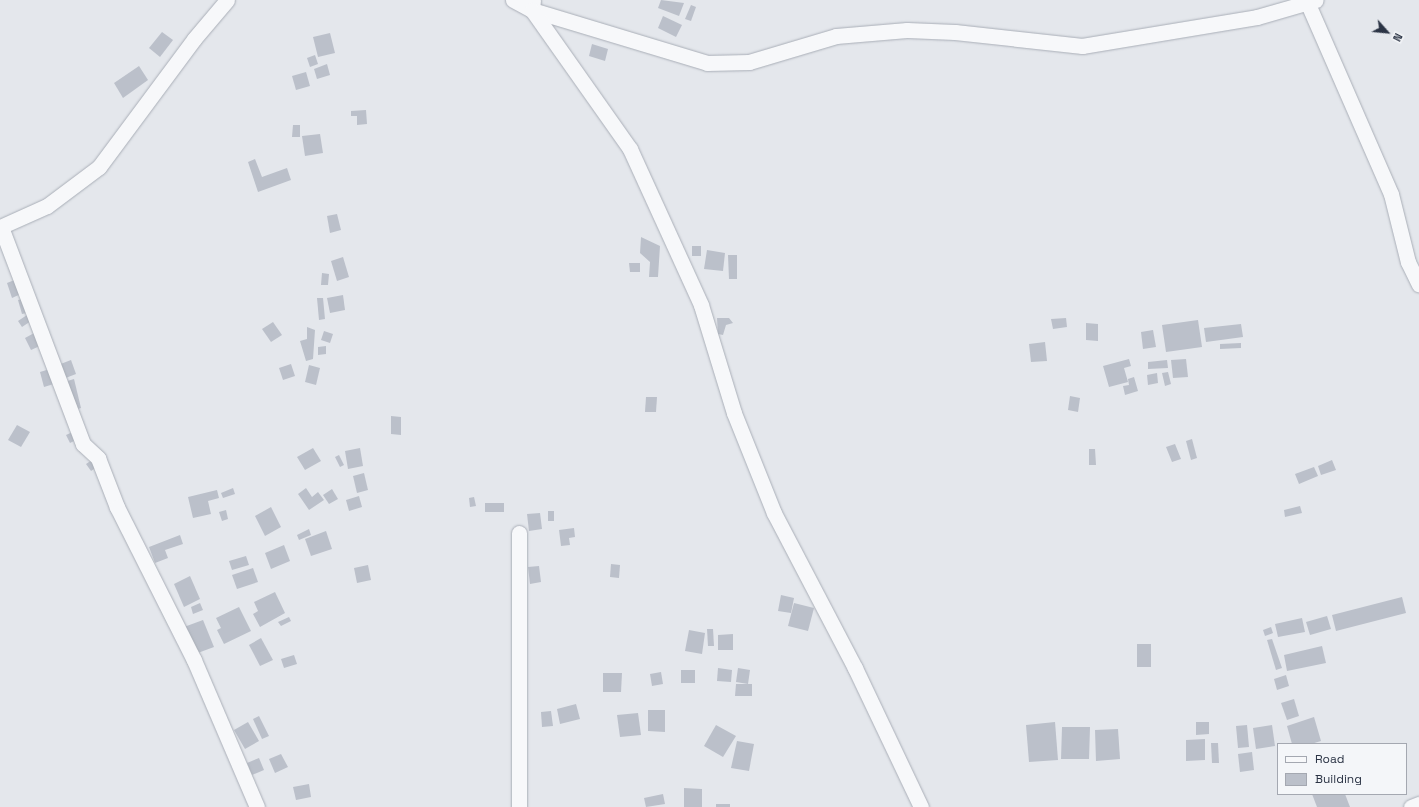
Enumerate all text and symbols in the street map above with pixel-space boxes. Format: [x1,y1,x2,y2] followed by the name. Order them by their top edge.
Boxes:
[1367,12,1407,52] north arrow
[1390,31,1406,44] text: N
[1277,743,1407,795] legend
[1315,751,1344,767] text: Road
[1315,771,1362,787] text: Building

